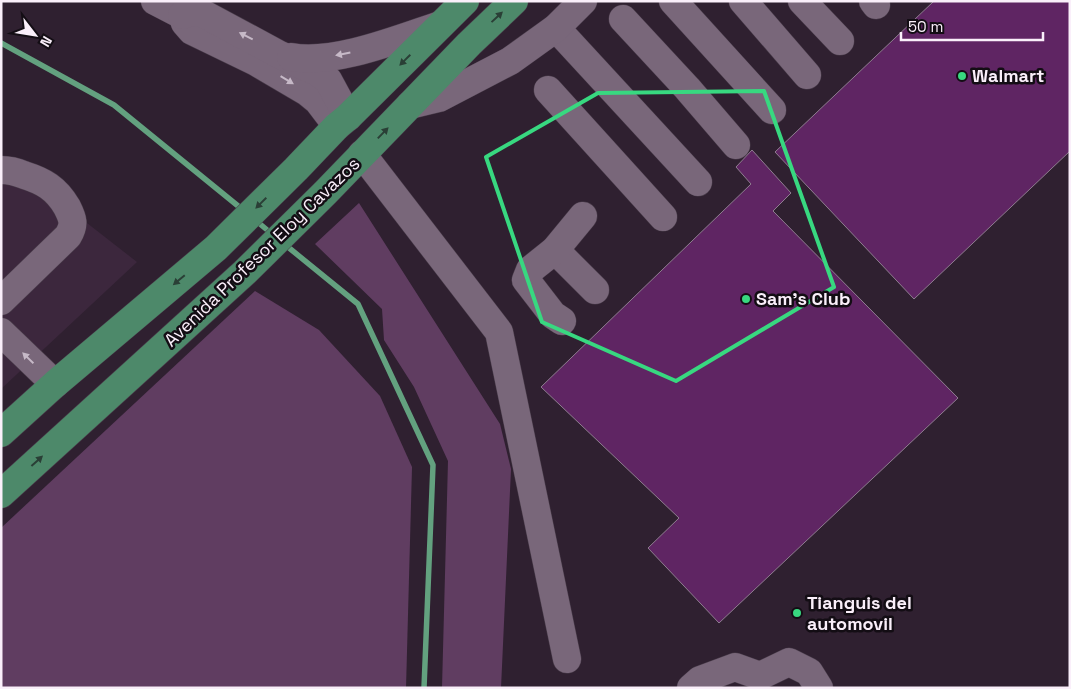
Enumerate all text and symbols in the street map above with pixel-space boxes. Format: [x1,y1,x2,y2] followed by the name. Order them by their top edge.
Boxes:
[10,10,60,60] north arrow
[901,10,1044,42] scale bar
[491,11,503,23] one-way arrow
[908,17,943,36] text: 50 m
[238,32,253,40] one-way arrow
[36,33,56,50] text: N
[335,50,350,58] one-way arrow
[399,54,411,66] one-way arrow
[972,64,1044,87] place label: Walmart
[956,70,968,82] marker: Walmart
[280,75,293,84] one-way arrow
[377,127,389,139] one-way arrow
[159,152,364,351] street label: Avenida Profesor Eloy Cavazos
[256,197,268,209] one-way arrow
[173,274,186,285] one-way arrow
[756,287,850,310] place label: Sam's Club
[740,293,752,305] marker: Sam's Club
[23,352,35,364] one-way arrow
[31,455,43,467] one-way arrow
[807,591,912,635] place label: Tianguis del automovil
[791,607,803,619] marker: Tianguis del automovil

